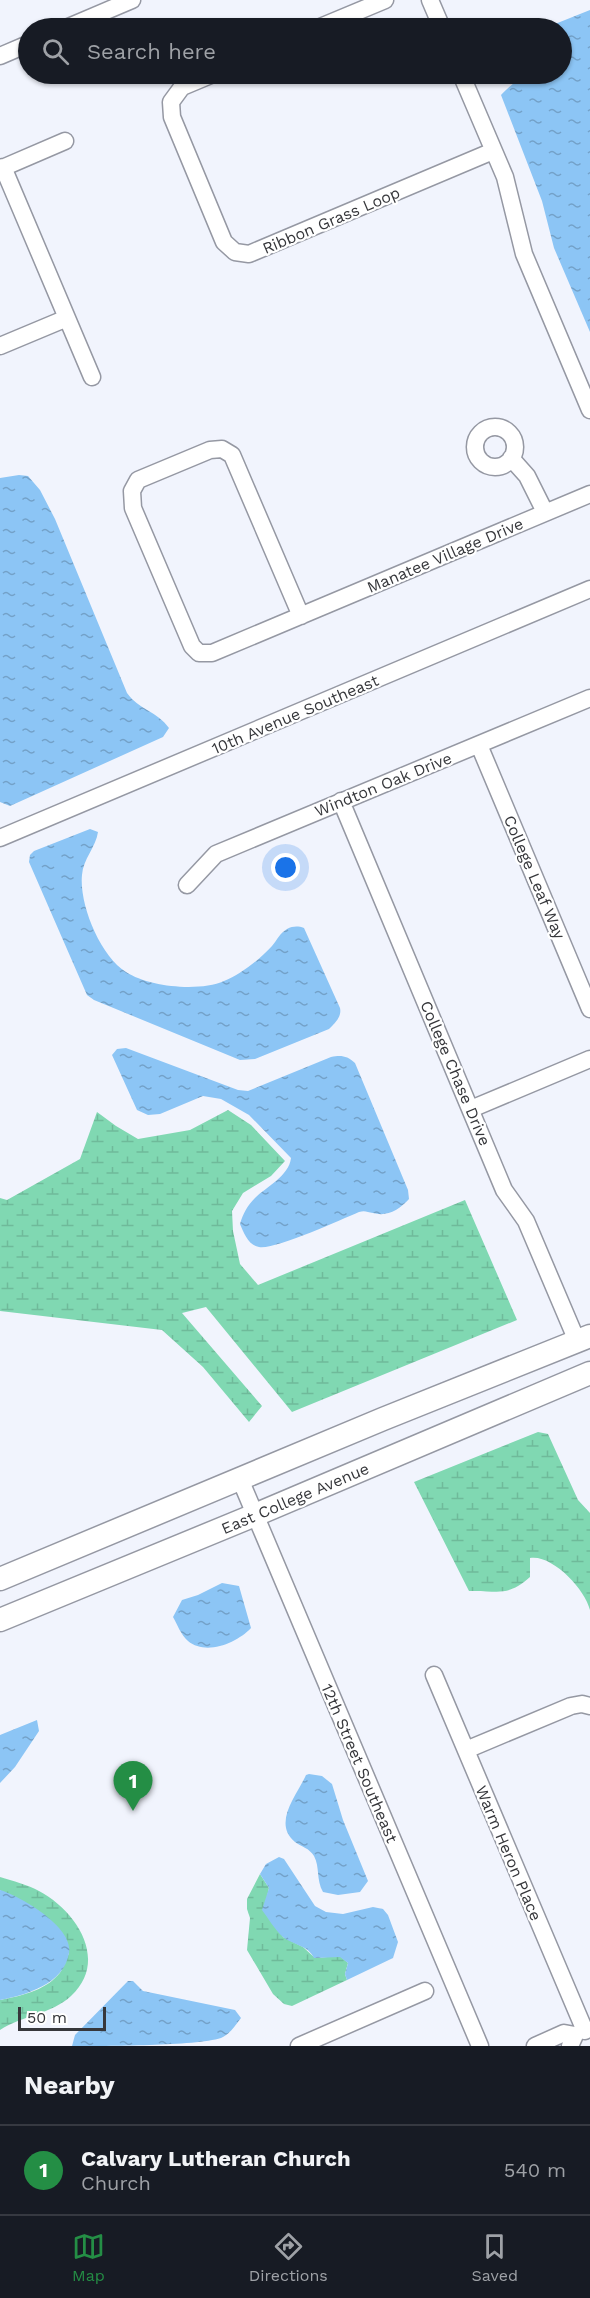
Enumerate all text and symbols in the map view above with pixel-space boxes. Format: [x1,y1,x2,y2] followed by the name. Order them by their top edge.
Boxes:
[18,18,572,84] search box
[39,35,72,68] icon: search
[87,39,216,64] text: Search here
[260,183,403,258] street label: Ribbon Grass Loop
[364,514,526,597] street label: Manatee Village Drive
[209,671,382,758] street label: 10th Avenue Southeast
[312,748,455,821] street label: Windton Oak Drive
[500,812,569,943] street label: College Leaf Way
[271,853,300,882] your location
[416,998,495,1149] street label: College Chase Drive
[218,1459,372,1538] street label: East College Avenue
[317,1681,402,1846] street label: 12th Street Southeast
[114,1762,152,1811] pin: 1
[471,1783,546,1924] street label: Warm Heron Place
[18,2004,106,2032] scale bar
[27,2008,67,2027] text: 50 m
[24,2070,115,2100] text: Nearby
[81,2146,351,2171] text: Calvary Lutheran Church
[39,2158,48,2182] text: 1
[504,2158,566,2182] text: 540 m
[81,2171,151,2195] text: Church
[72,2230,105,2285] tab: Map
[249,2230,328,2285] tab: Directions
[472,2230,518,2285] tab: Saved

